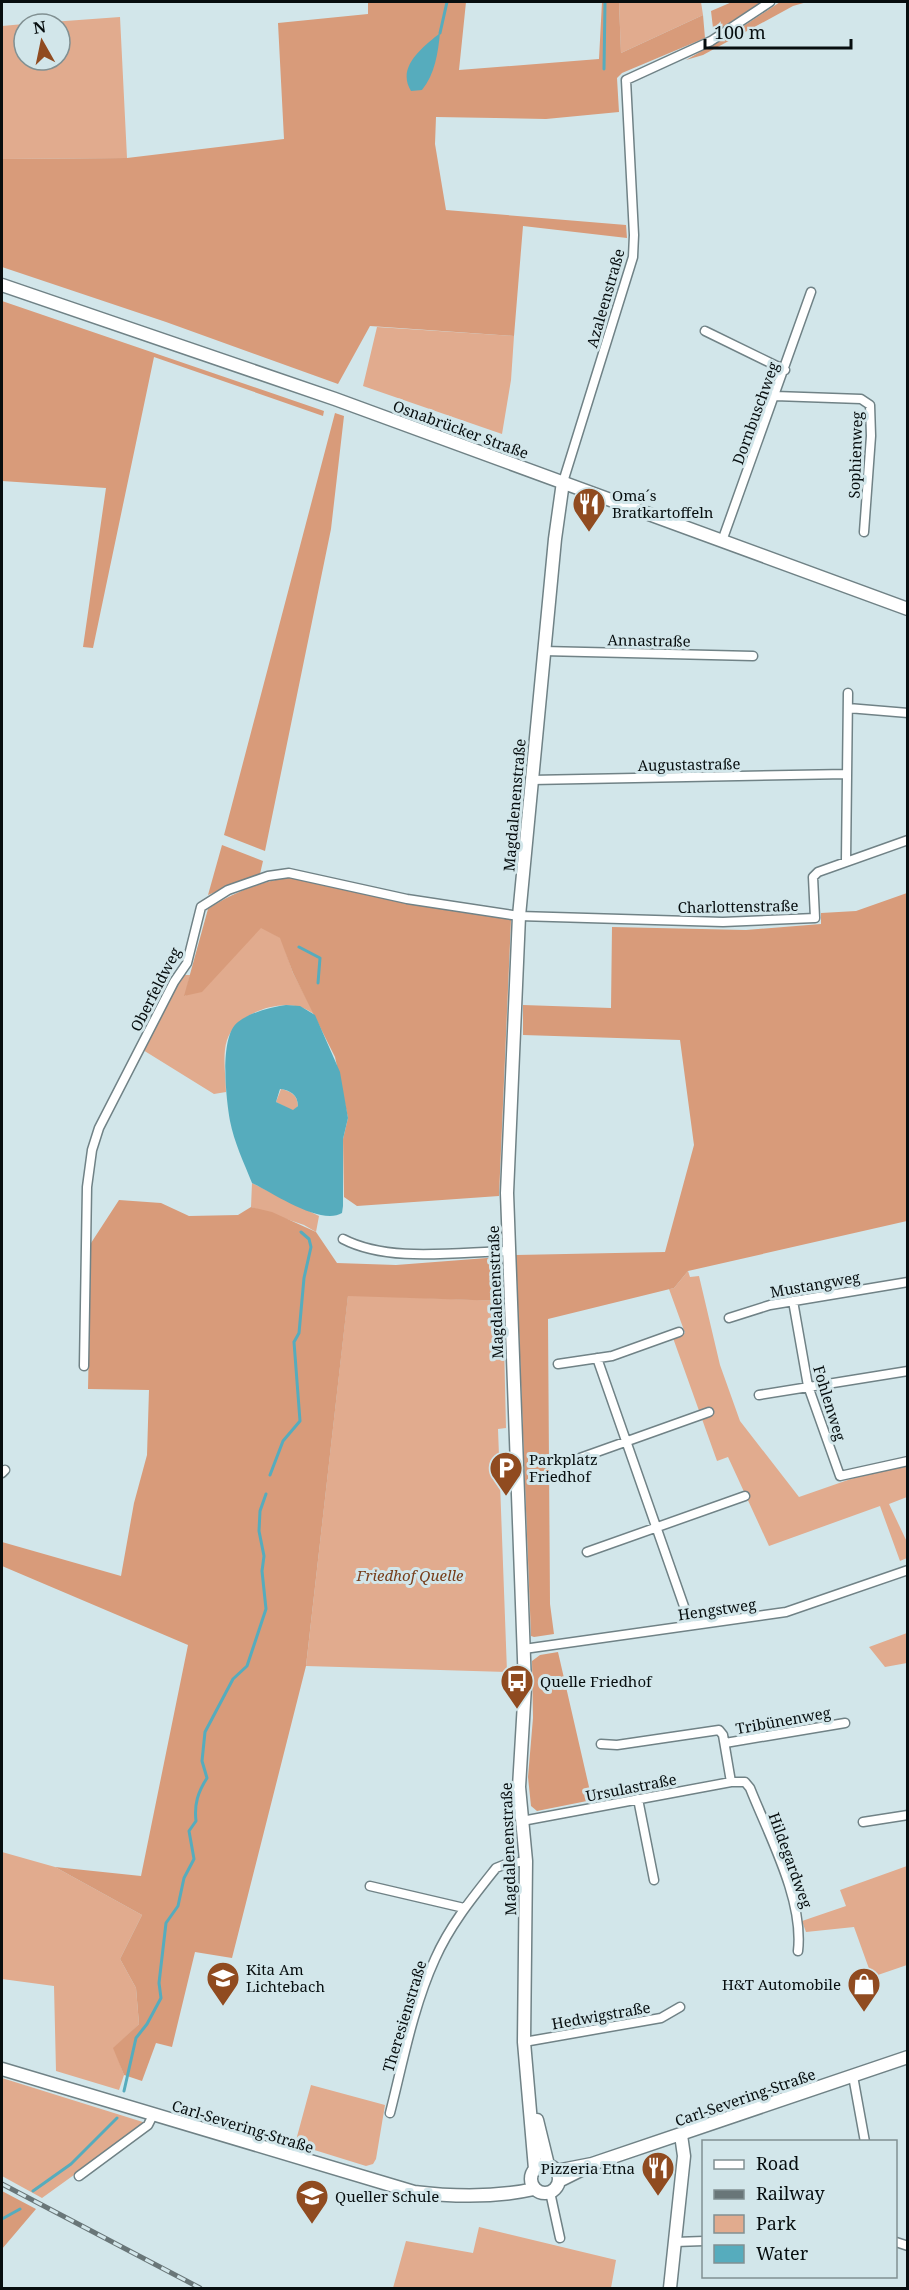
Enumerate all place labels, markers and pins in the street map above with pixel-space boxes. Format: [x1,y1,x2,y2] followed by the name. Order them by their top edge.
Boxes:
[612,485,714,522] place label: Oma´s Bratkartoffeln
[571,486,607,533] restaurant icon: Oma´s Bratkartoffeln
[529,1449,598,1486] place label: Parkplatz Friedhof
[488,1450,524,1497] parking icon: Parkplatz Friedhof
[499,1663,535,1710] bus stop icon: Quelle Friedhof
[540,1671,653,1691] place label: Quelle Friedhof
[246,1959,325,1996] place label: Kita Am Lichtebach
[205,1960,241,2007] school or university icon: Kita Am Lichtebach
[846,1966,882,2013] shop icon: H&T Automobile
[722,1974,841,1994] place label: H&T Automobile
[640,2150,676,2197] restaurant icon: Pizzeria Etna
[541,2158,635,2178] place label: Pizzeria Etna
[294,2178,330,2225] school or university icon: Queller Schule
[335,2186,439,2206] place label: Queller Schule

